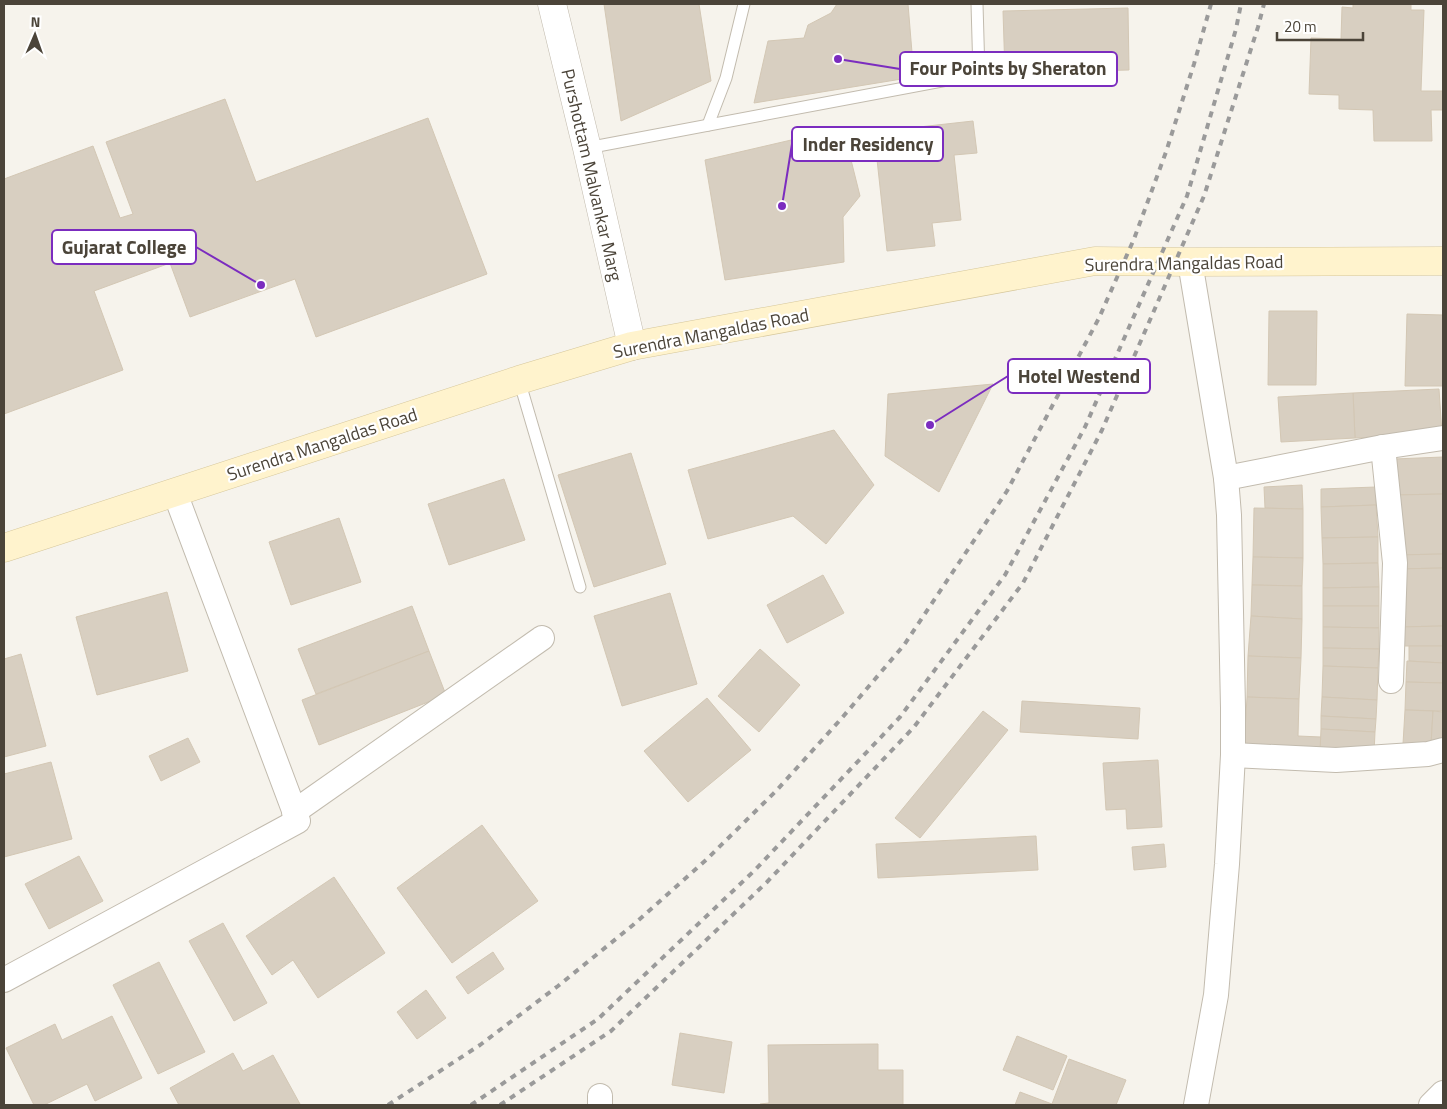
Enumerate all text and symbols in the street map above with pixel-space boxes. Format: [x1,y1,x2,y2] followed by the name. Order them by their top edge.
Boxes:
[10,10,60,60] north arrow
[1277,10,1363,42] scale bar
[30,11,41,32] text: N
[1284,15,1317,38] text: 20 m
[900,52,1117,86] callout: Four Points by Sheraton
[909,53,1107,82] text: Four Points by Sheraton
[554,66,630,284] street label: Purshottam Malvankar Marg
[792,127,943,161] callout: Inder Residency
[802,129,934,158] text: Inder Residency
[52,230,196,264] callout: Gujarat College
[62,232,187,261] text: Gujarat College
[1084,248,1284,278] street label: Surendra Mangaldas Road
[611,301,811,365] street label: Surendra Mangaldas Road
[1008,359,1150,393] callout: Hotel Westend
[1018,361,1140,390] text: Hotel Westend
[223,400,421,488] street label: Surendra Mangaldas Road

